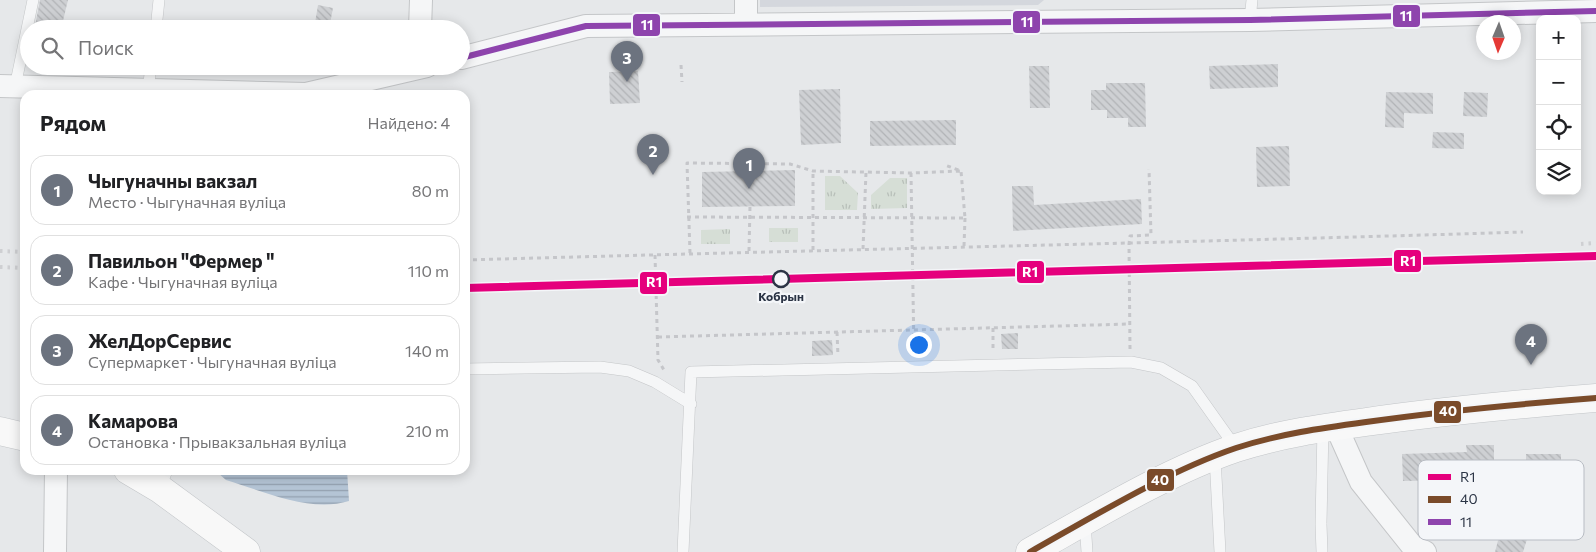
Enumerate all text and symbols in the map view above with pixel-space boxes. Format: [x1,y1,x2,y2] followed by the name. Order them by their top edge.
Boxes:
[1392,4,1421,28] line badge: 11
[1400,7,1412,24] text: 11
[1012,10,1041,34] line badge: 11
[632,13,661,37] line badge: 11
[1021,13,1033,30] text: 11
[1476,15,1521,60] north arrow
[1536,15,1581,195] map controls
[1536,15,1581,60] button: +
[641,16,653,33] text: 11
[20,20,470,75] search box
[38,34,66,62] icon: search
[78,36,134,59] text: Поиск
[611,41,643,82] pin: 3
[1536,60,1581,105] button: −
[1536,105,1581,150] button: locate
[40,110,106,135] text: Рядом
[368,113,450,132] text: Найдено: 4
[637,134,669,175] pin: 2
[733,148,765,189] pin: 1
[1536,150,1581,195] button: layers
[88,169,257,192] text: Чыгуначны вакзал
[53,181,61,200] text: 1
[412,181,449,200] text: 80 m
[88,192,286,211] text: Место · Чыгуначная вуліца
[88,249,275,272] text: Павильон "Фермер "
[1393,249,1422,273] line badge: R1
[1400,252,1416,269] text: R1
[1016,260,1045,284] line badge: R1
[52,261,62,280] text: 2
[408,261,449,280] text: 110 m
[1022,263,1038,280] text: R1
[772,270,790,288] marker: Кобрын
[639,271,668,295] line badge: R1
[88,272,278,291] text: Кафе · Чыгуначная вуліца
[646,273,662,290] text: R1
[758,289,804,303] place label: Кобрын
[1515,324,1547,365] pin: 4
[88,329,231,352] text: ЖелДорСервис
[906,332,932,358] your location
[52,341,62,360] text: 3
[405,341,449,360] text: 140 m
[88,352,337,371] text: Супермаркет · Чыгуначная вуліца
[1433,400,1462,424] line badge: 40
[1439,402,1457,419] text: 40
[88,409,178,432] text: Камарова
[52,421,62,440] text: 4
[406,421,449,440] text: 210 m
[88,432,346,451] text: Остановка · Прывакзальная вуліца
[1418,460,1584,540] legend
[1146,468,1175,492] line badge: 40
[1460,468,1475,485] text: R1
[1151,471,1169,488] text: 40
[1460,490,1478,507] text: 40
[1460,513,1472,530] text: 11

